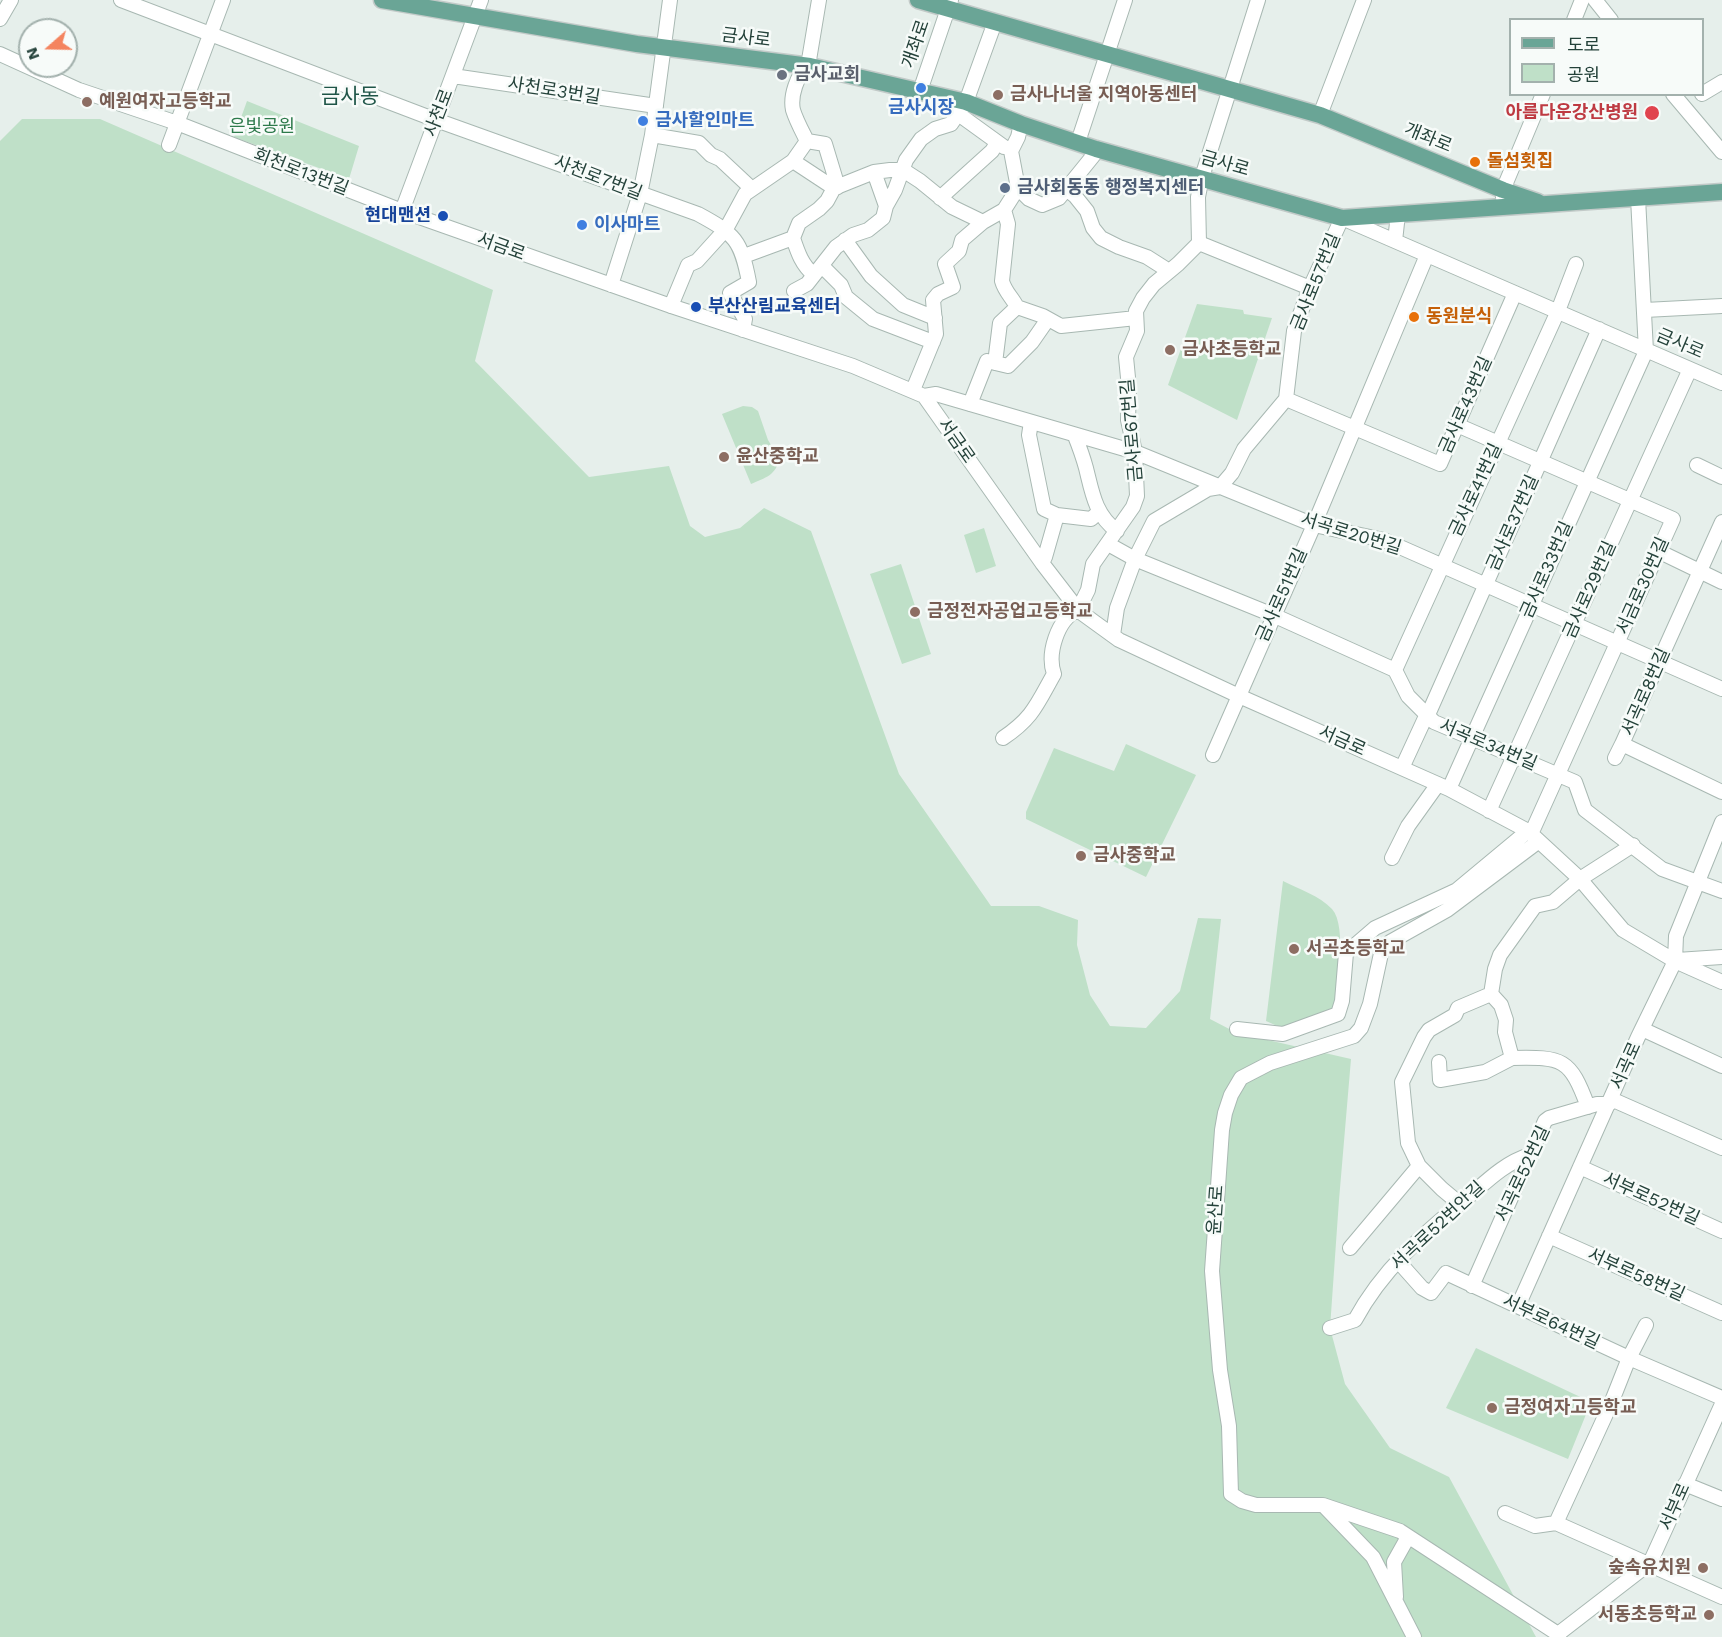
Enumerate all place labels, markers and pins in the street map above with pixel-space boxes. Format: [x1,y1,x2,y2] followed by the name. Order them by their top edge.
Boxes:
[794,64,860,86] place label: 금사교회
[775,68,789,82] marker: 금사교회
[914,81,928,95] marker: 금사시장
[1010,84,1197,106] place label: 금사나너울 지역아동센터
[991,88,1005,102] marker: 금사나너울 지역아동센터
[99,91,231,113] place label: 예원여자고등학교
[80,95,94,109] marker: 예원여자고등학교
[888,97,954,119] place label: 금사시장
[1506,102,1638,124] place label: 아름다운강산병원
[1643,104,1661,122] marker: 아름다운강산병원
[655,110,754,132] place label: 금사할인마트
[636,114,650,128] marker: 금사할인마트
[1487,151,1553,173] place label: 돌섬횟집
[1468,155,1482,169] marker: 돌섬횟집
[1017,177,1204,199] place label: 금사회동동 행정복지센터
[998,181,1012,195] marker: 금사회동동 행정복지센터
[365,205,431,227] place label: 현대맨션
[436,209,450,223] marker: 현대맨션
[594,214,660,236] place label: 이사마트
[575,218,589,232] marker: 이사마트
[708,296,840,318] place label: 부산산림교육센터
[689,300,703,314] marker: 부산산림교육센터
[1426,306,1492,328] place label: 동원분식
[1407,310,1421,324] marker: 동원분식
[1182,339,1281,361] place label: 금사초등학교
[1163,343,1177,357] marker: 금사초등학교
[736,446,819,468] place label: 윤산중학교
[717,450,731,464] marker: 윤산중학교
[927,601,1093,623] place label: 금정전자공업고등학교
[908,605,922,619] marker: 금정전자공업고등학교
[1093,845,1176,867] place label: 금사중학교
[1074,849,1088,863] marker: 금사중학교
[1306,938,1405,960] place label: 서곡초등학교
[1287,942,1301,956] marker: 서곡초등학교
[1504,1397,1636,1419] place label: 금정여자고등학교
[1485,1401,1499,1415] marker: 금정여자고등학교
[1608,1557,1691,1579] place label: 숲속유치원
[1696,1561,1710,1575] marker: 숲속유치원
[1598,1604,1697,1626] place label: 서동초등학교
[1702,1608,1716,1622] marker: 서동초등학교

